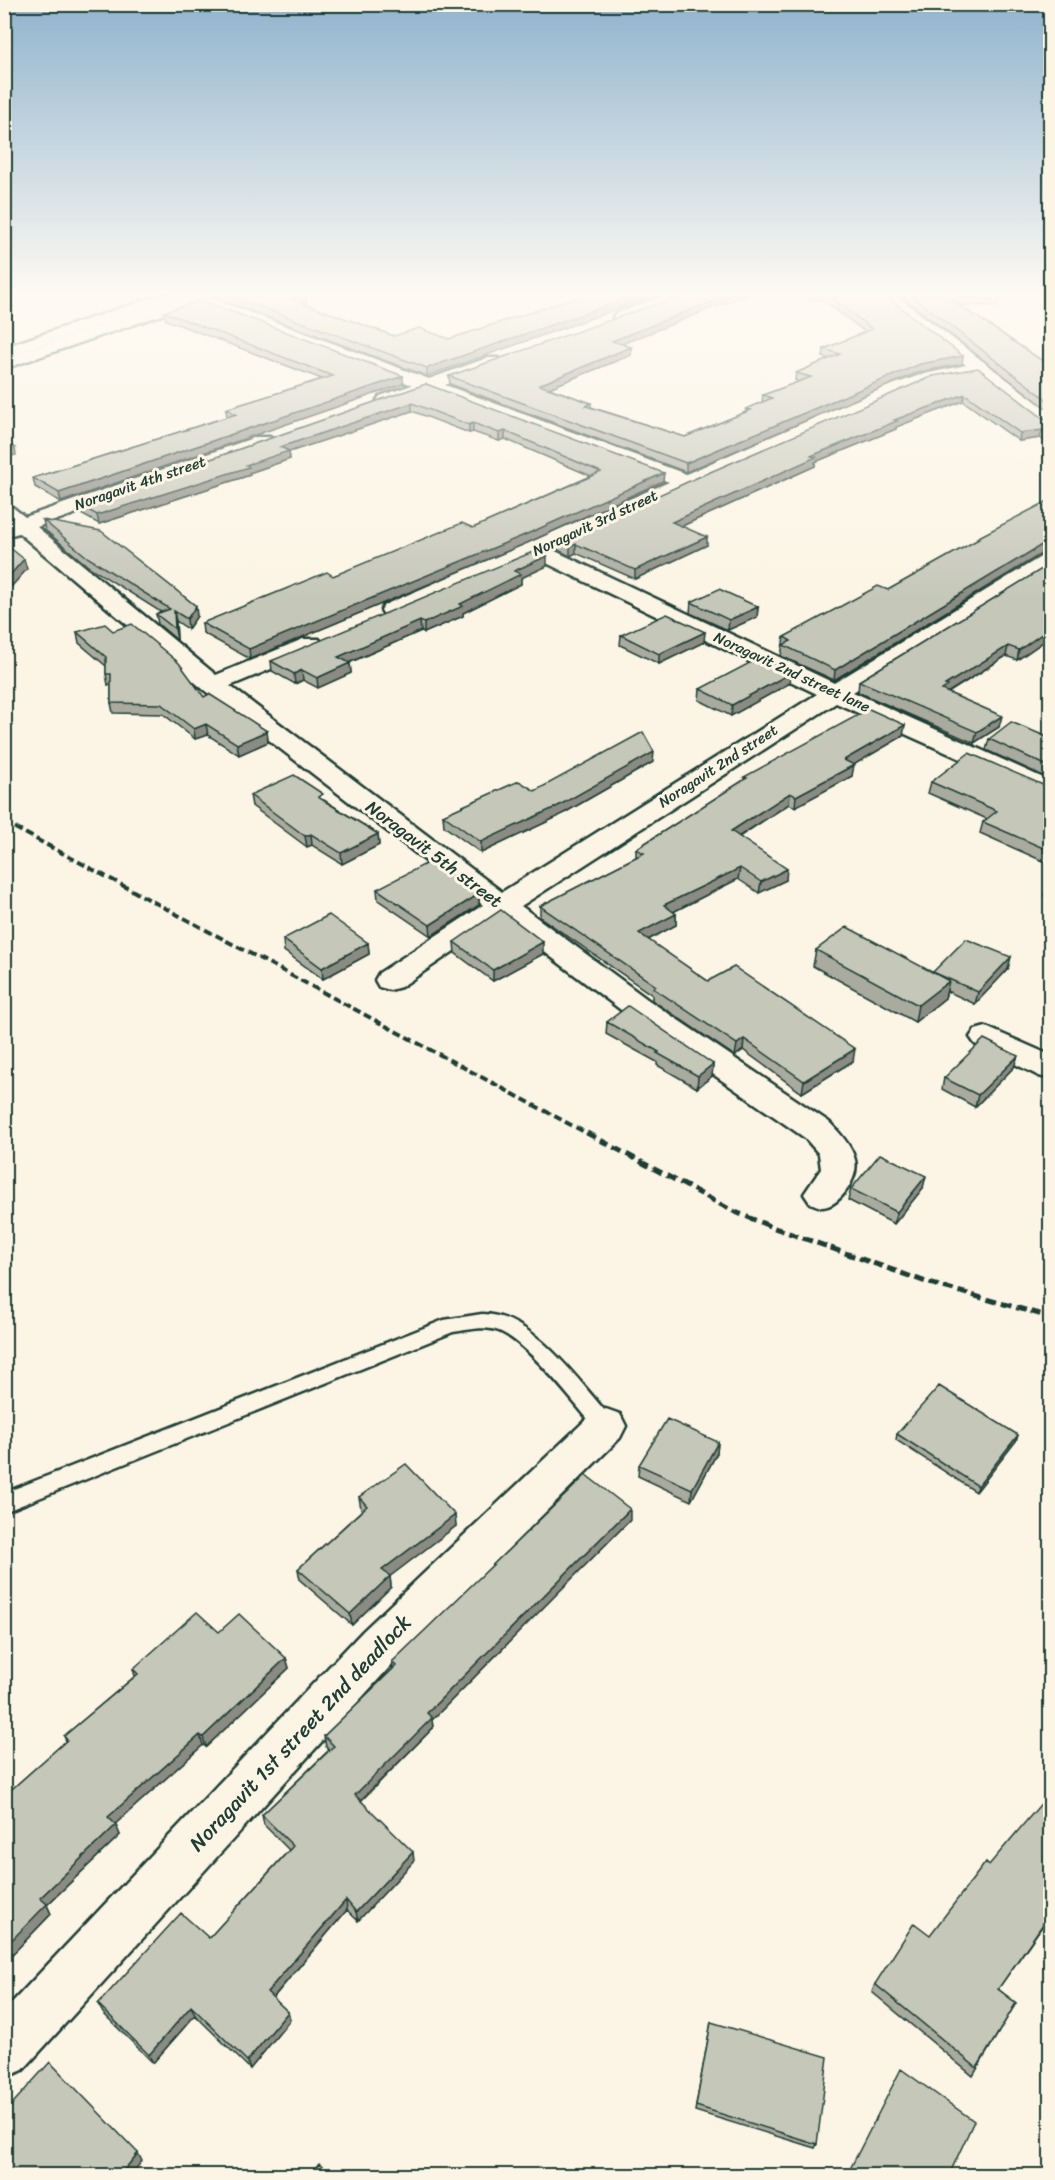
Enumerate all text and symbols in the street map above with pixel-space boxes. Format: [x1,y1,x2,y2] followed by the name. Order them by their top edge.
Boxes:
[71,448,210,518] street label: Noragavit 4th street
[528,482,663,564] street label: Noragavit 3rd street
[709,624,875,720] street label: Noragavit 2nd street lane
[653,717,784,815] street label: Noragavit 2nd street
[359,792,510,916] street label: Noragavit 5th street
[179,1605,421,1861] street label: Noragavit 1st street 2nd deadlock

